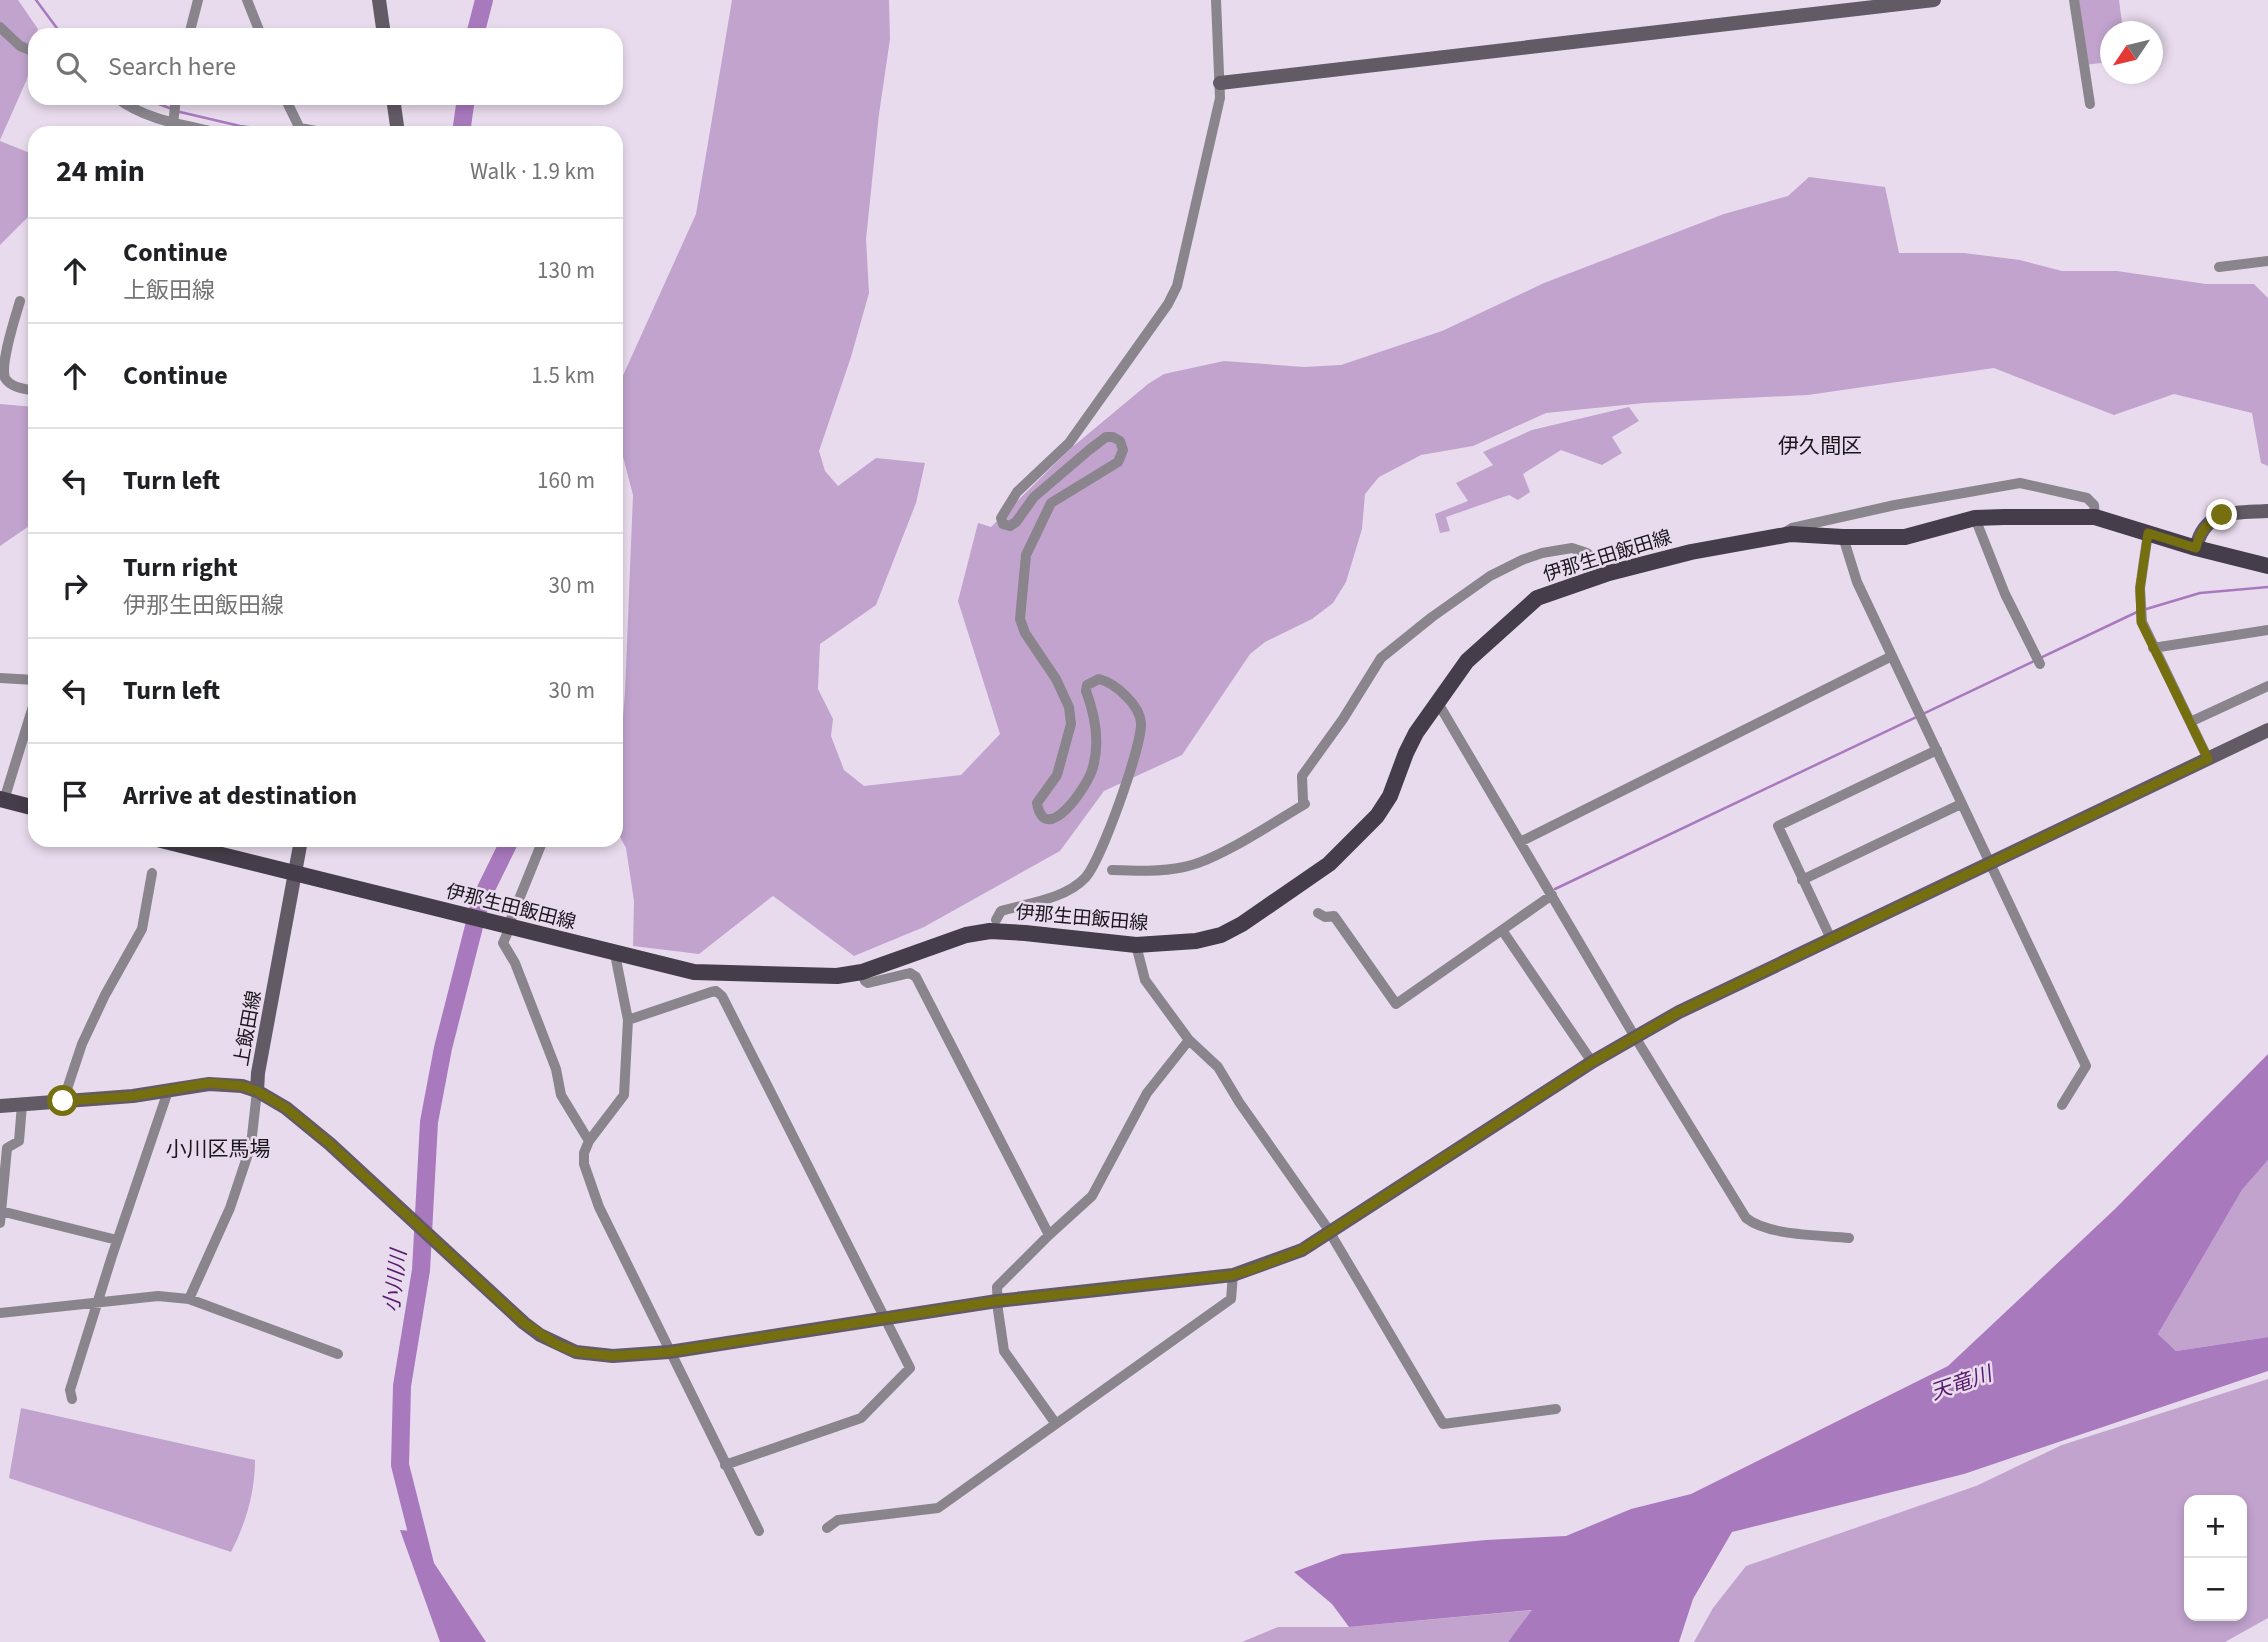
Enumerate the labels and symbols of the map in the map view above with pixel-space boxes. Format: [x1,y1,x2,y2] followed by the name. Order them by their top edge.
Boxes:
[2100,21,2163,84] north arrow
[1778,431,1862,461] district label: 伊久間区
[2206,499,2237,530] route end
[1540,524,1675,589] street label: 伊那生田飯田線
[443,878,578,937] street label: 伊那生田飯田線
[1014,899,1149,938] street label: 伊那生田飯田線
[229,988,268,1068] street label: 上飯田線
[47,1085,78,1116] route start
[166,1134,271,1164] district label: 小川区馬場
[376,1246,414,1314] water label: 小川川
[1926,1358,1998,1407] water label: 天竜川

